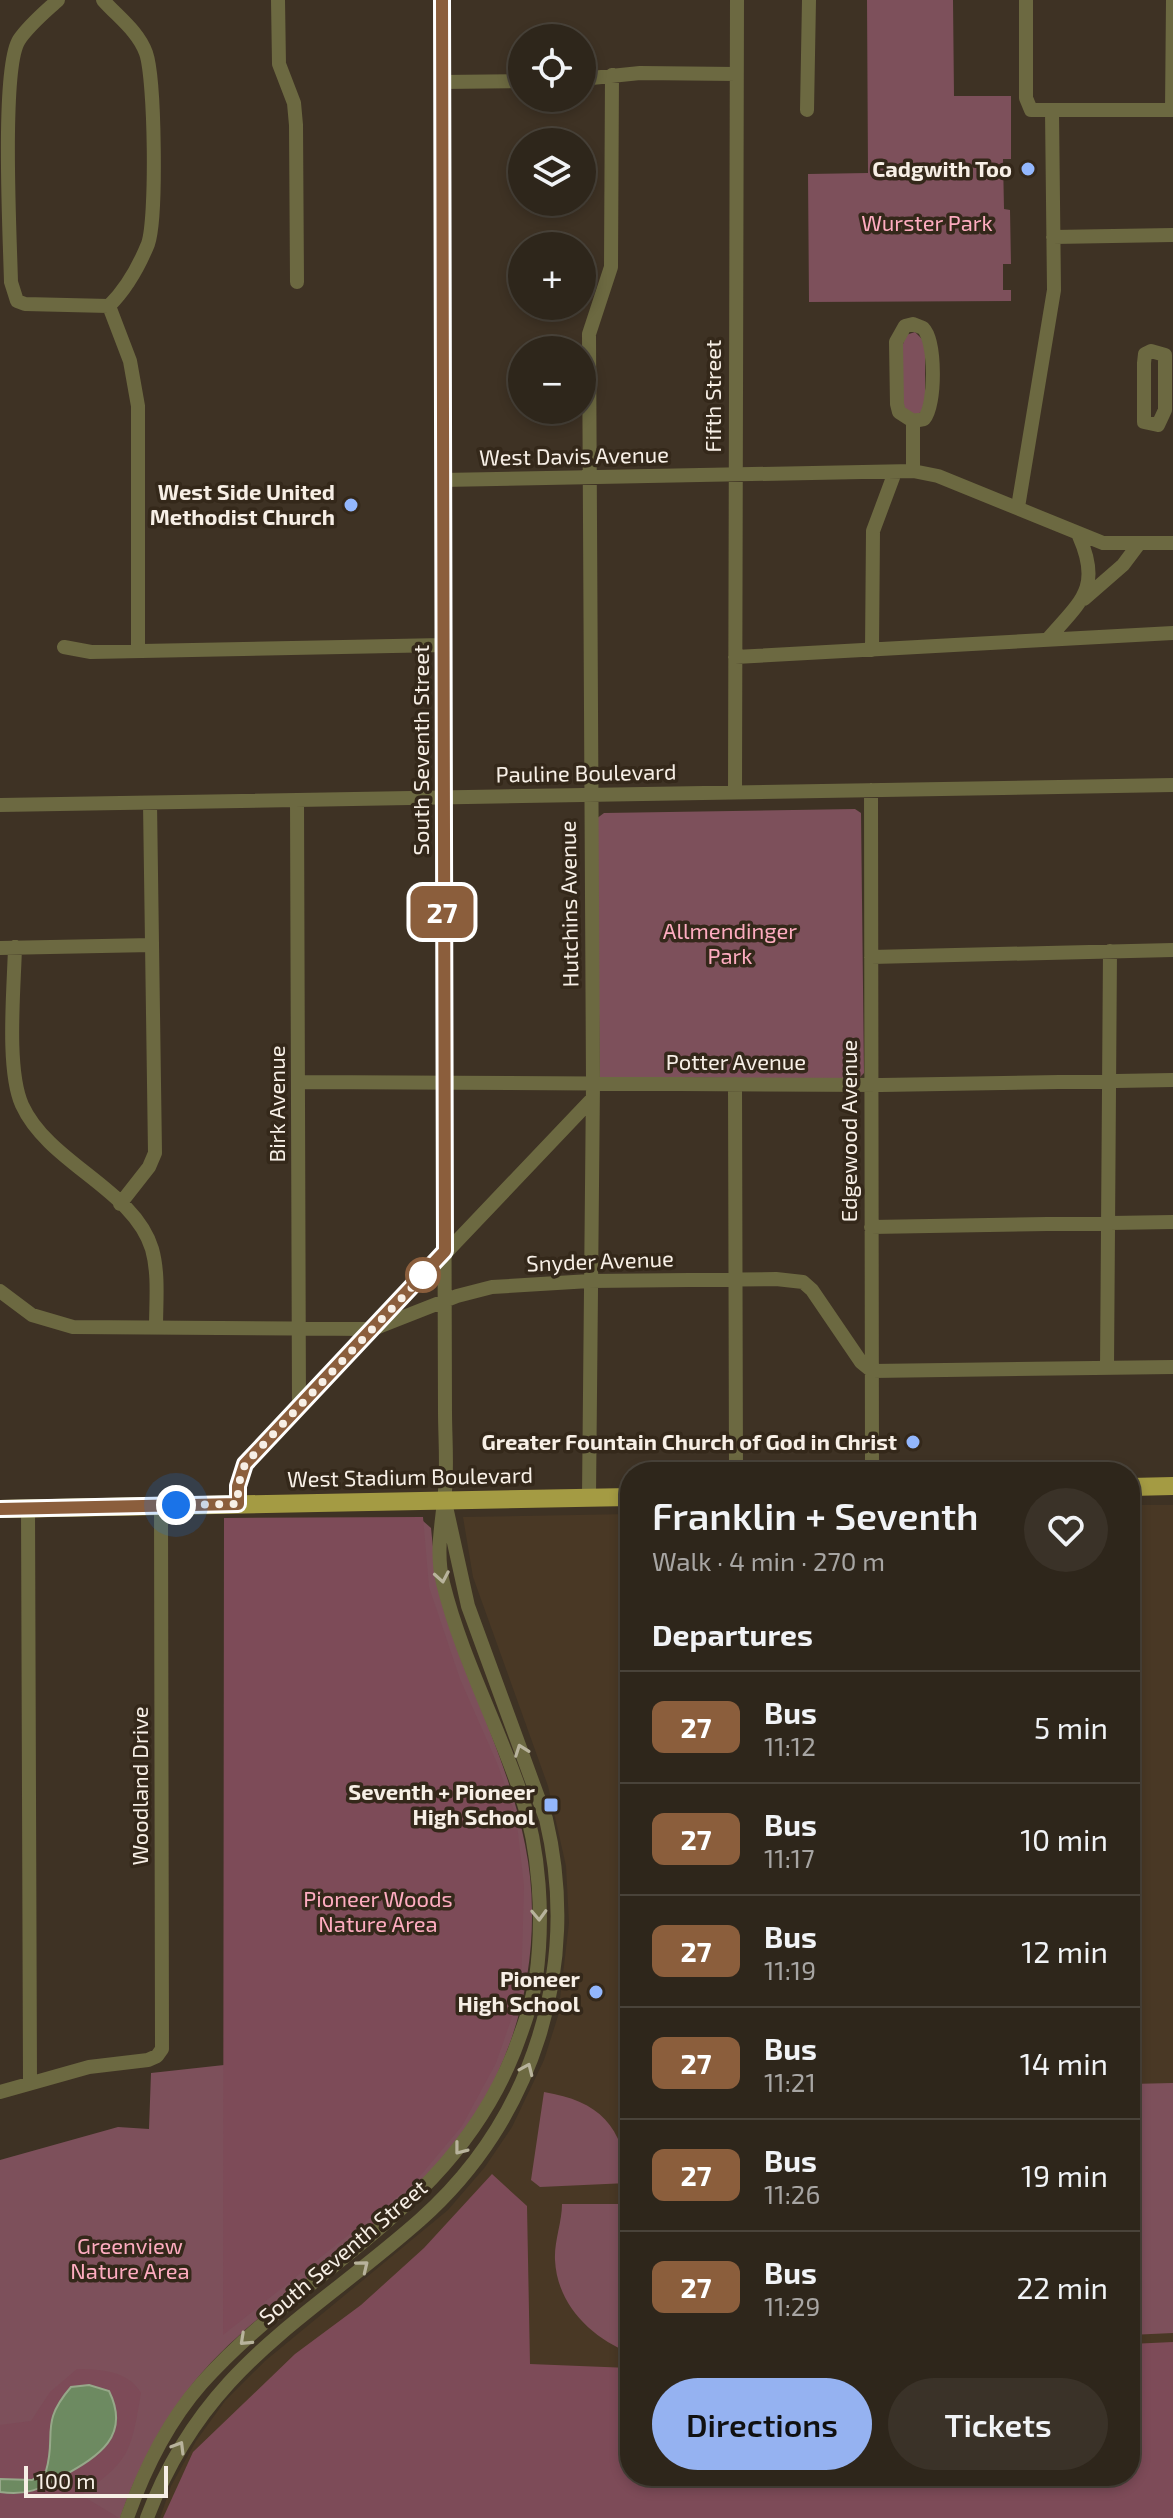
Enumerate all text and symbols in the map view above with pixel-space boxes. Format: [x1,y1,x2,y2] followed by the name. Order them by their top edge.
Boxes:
[508,24,596,424] map controls
[508,24,596,112] button: locate
[508,128,596,216] button: layers
[872,155,1012,181] place label: Cadgwith Too
[1019,160,1037,178] marker: Cadgwith Too
[861,209,993,235] park label: Wurster Park
[508,232,596,320] button: +
[508,336,596,424] button: −
[699,340,725,452] street label: Fifth Street
[479,440,669,470] street label: West Davis Avenue
[150,478,335,529] place label: West Side United Methodist Church
[342,496,360,514] marker: West Side United Methodist Church
[407,645,433,855] street label: South Seventh Street
[495,757,677,787] street label: Pauline Boulevard
[554,820,582,988] street label: Hutchins Avenue
[406,886,478,938] line badge: 27
[426,895,458,929] text: 27
[663,917,797,968] park label: Allmendinger Park
[835,1040,861,1222] street label: Edgewood Avenue
[263,1046,289,1163] street label: Birk Avenue
[666,1048,806,1074] street label: Potter Avenue
[526,1244,674,1276] street label: Snyder Avenue
[406,1258,440,1292] unlabelled marker
[481,1428,897,1454] place label: Greater Fountain Church of God in Christ
[904,1433,922,1451] marker: Greater Fountain Church of God in Christ
[287,1461,533,1491] street label: West Stadium Boulevard
[156,1485,196,1525] your location
[1024,1488,1108,1572] button: heart
[652,1492,979,1538] text: Franklin + Seventh
[652,1545,885,1576] text: Walk · 4 min · 270 m
[433,1570,450,1583] one-way arrow
[652,1616,813,1652] text: Departures
[764,1694,817,1730] text: Bus
[126,1706,152,1866] street label: Woodland Drive
[1034,1709,1108,1745] text: 5 min
[680,1710,712,1744] text: 27
[764,1730,816,1761] text: 11:12
[514,1744,531,1758] one-way arrow
[348,1778,536,1829] place label: Seventh + Pioneer High School
[542,1796,560,1814] marker: Seventh + Pioneer High School
[764,1806,817,1842] text: Bus
[1020,1821,1108,1857] text: 10 min
[680,1822,712,1856] text: 27
[764,1842,815,1873] text: 11:17
[303,1885,453,1936] park label: Pioneer Woods Nature Area
[530,1909,547,1922] one-way arrow
[764,1918,817,1954] text: Bus
[1021,1933,1108,1969] text: 12 min
[680,1934,712,1968] text: 27
[764,1954,816,1985] text: 11:19
[457,1965,581,2016] place label: Pioneer High School
[587,1983,605,2001] marker: Pioneer High School
[764,2030,817,2066] text: Bus
[1020,2045,1108,2081] text: 14 min
[680,2046,712,2080] text: 27
[518,2063,534,2077] one-way arrow
[764,2066,816,2097] text: 11:21
[455,2140,469,2155] one-way arrow
[764,2142,817,2178] text: Bus
[1021,2157,1108,2193] text: 19 min
[680,2158,712,2192] text: 27
[253,2174,431,2329] street label: South Seventh Street
[764,2178,820,2209] text: 11:26
[70,2232,190,2283] park label: Greenview Nature Area
[764,2254,817,2290] text: Bus
[354,2261,368,2276] one-way arrow
[1016,2269,1108,2305] text: 22 min
[680,2270,712,2304] text: 27
[764,2290,820,2321] text: 11:29
[240,2331,254,2346] one-way arrow
[652,2378,872,2470] button: Directions
[888,2378,1108,2470] button: Tickets
[170,2441,185,2456] one-way arrow
[24,2462,168,2498] scale bar
[36,2467,95,2493] text: 100 m

